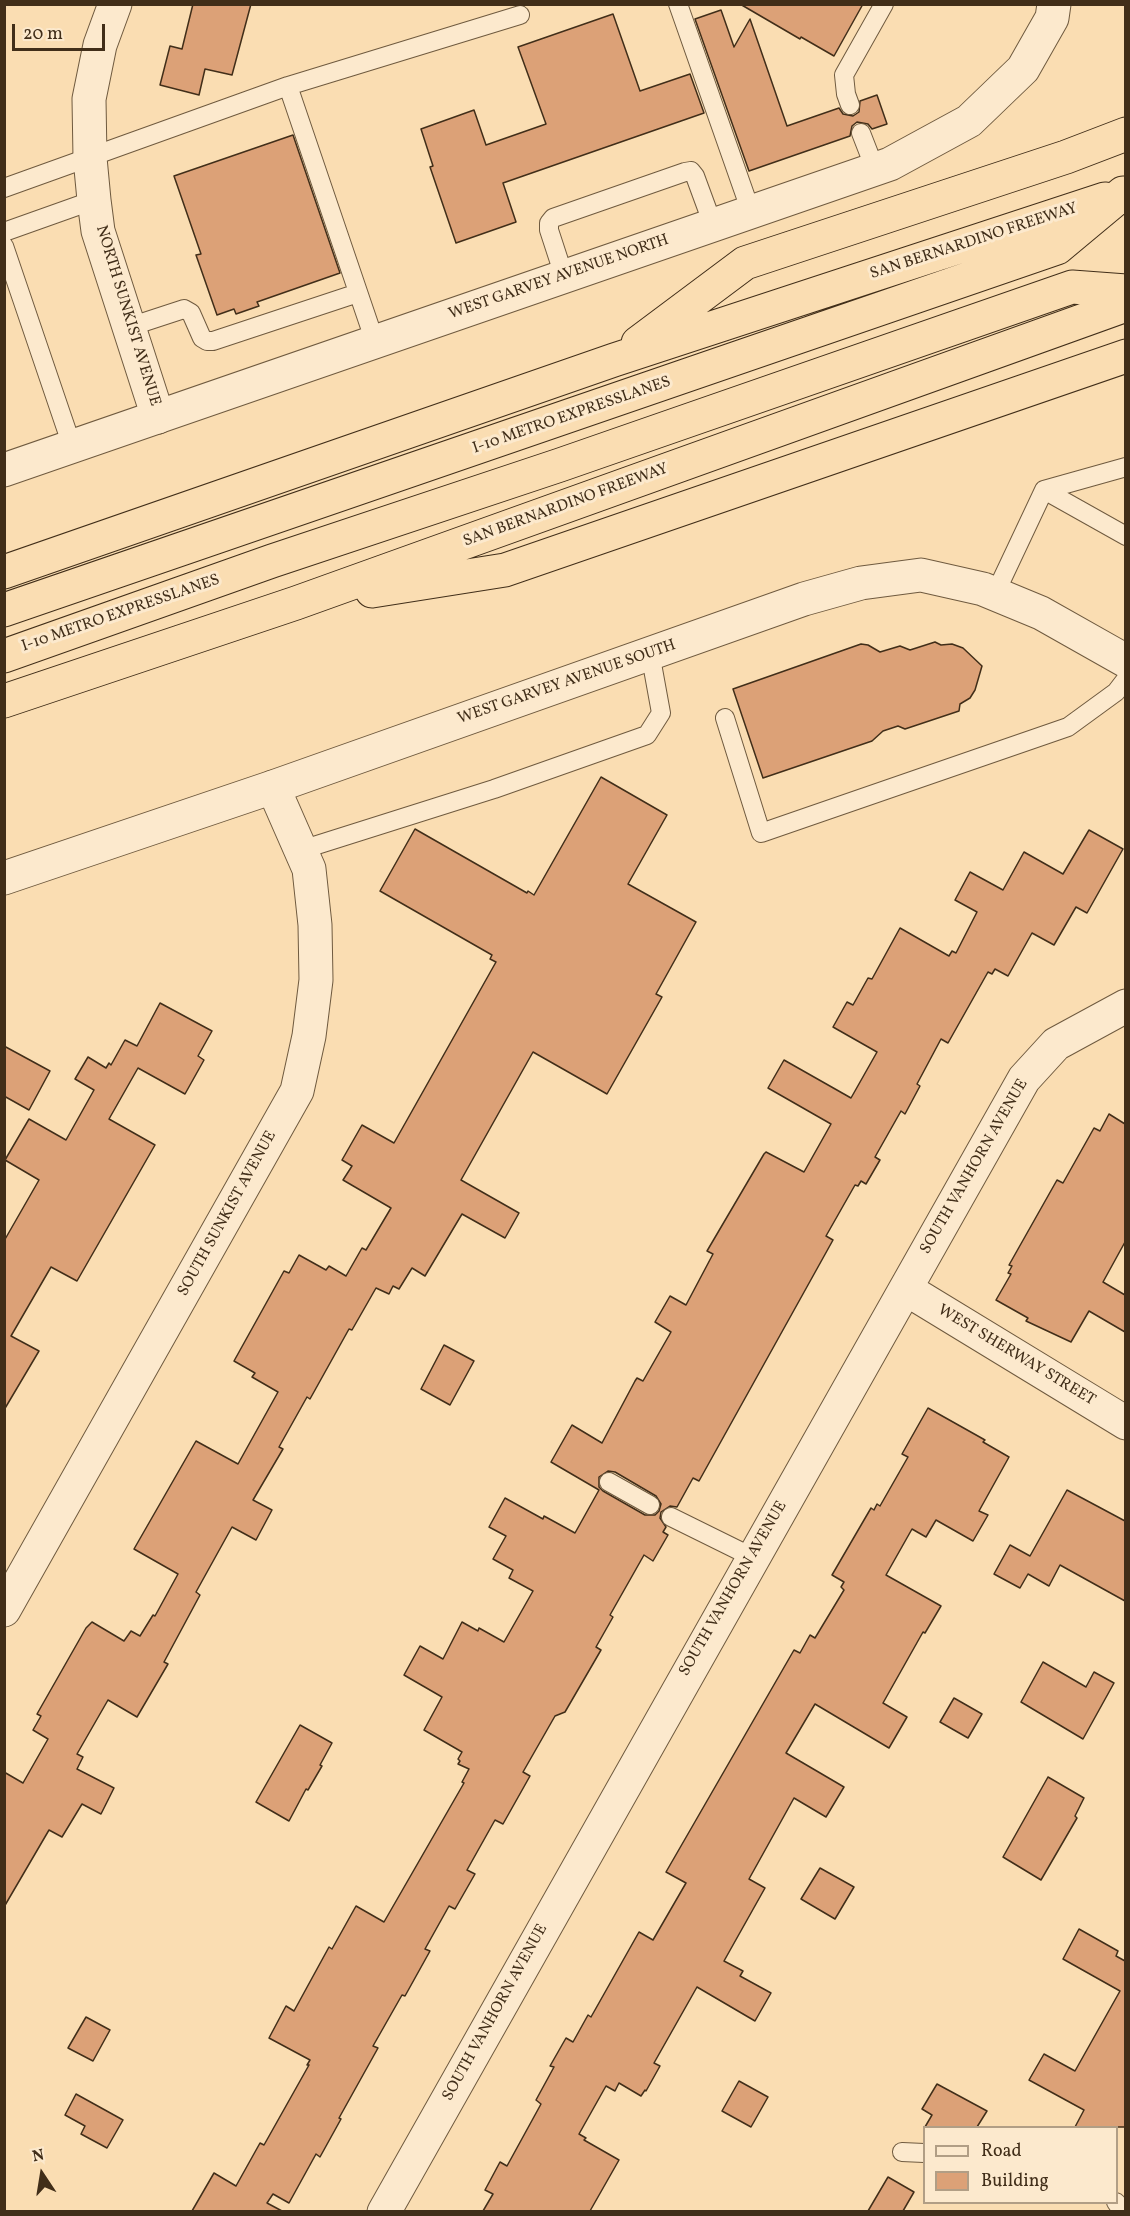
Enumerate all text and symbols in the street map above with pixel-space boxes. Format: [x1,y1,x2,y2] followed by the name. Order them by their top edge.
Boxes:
[15,12,108,50] scale bar
[23,22,63,47] text: 20 m
[868,199,1080,285] street label: SAN BERNARDINO FREEWAY
[90,223,164,409] street label: NORTH SUNKIST AVENUE
[446,231,672,325] street label: WEST GARVEY AVENUE NORTH
[470,373,674,459] street label: I-10 METRO EXPRESSLANES
[461,460,671,552] street label: SAN BERNARDINO FREEWAY
[19,571,223,657] street label: I-10 METRO EXPRESSLANES
[455,637,679,729] street label: WEST GARVEY AVENUE SOUTH
[917,1076,1033,1258] street label: SOUTH VANHORN AVENUE
[175,1128,281,1300] street label: SOUTH SUNKIST AVENUE
[934,1301,1098,1411] street label: WEST SHERWAY STREET
[676,1498,792,1680] street label: SOUTH VANHORN AVENUE
[439,1921,553,2105] street label: SOUTH VANHORN AVENUE
[923,2126,1118,2204] legend
[981,2139,1022,2164] text: Road
[12,2144,72,2204] north arrow
[30,2144,46,2168] text: N
[981,2169,1049,2194] text: Building

